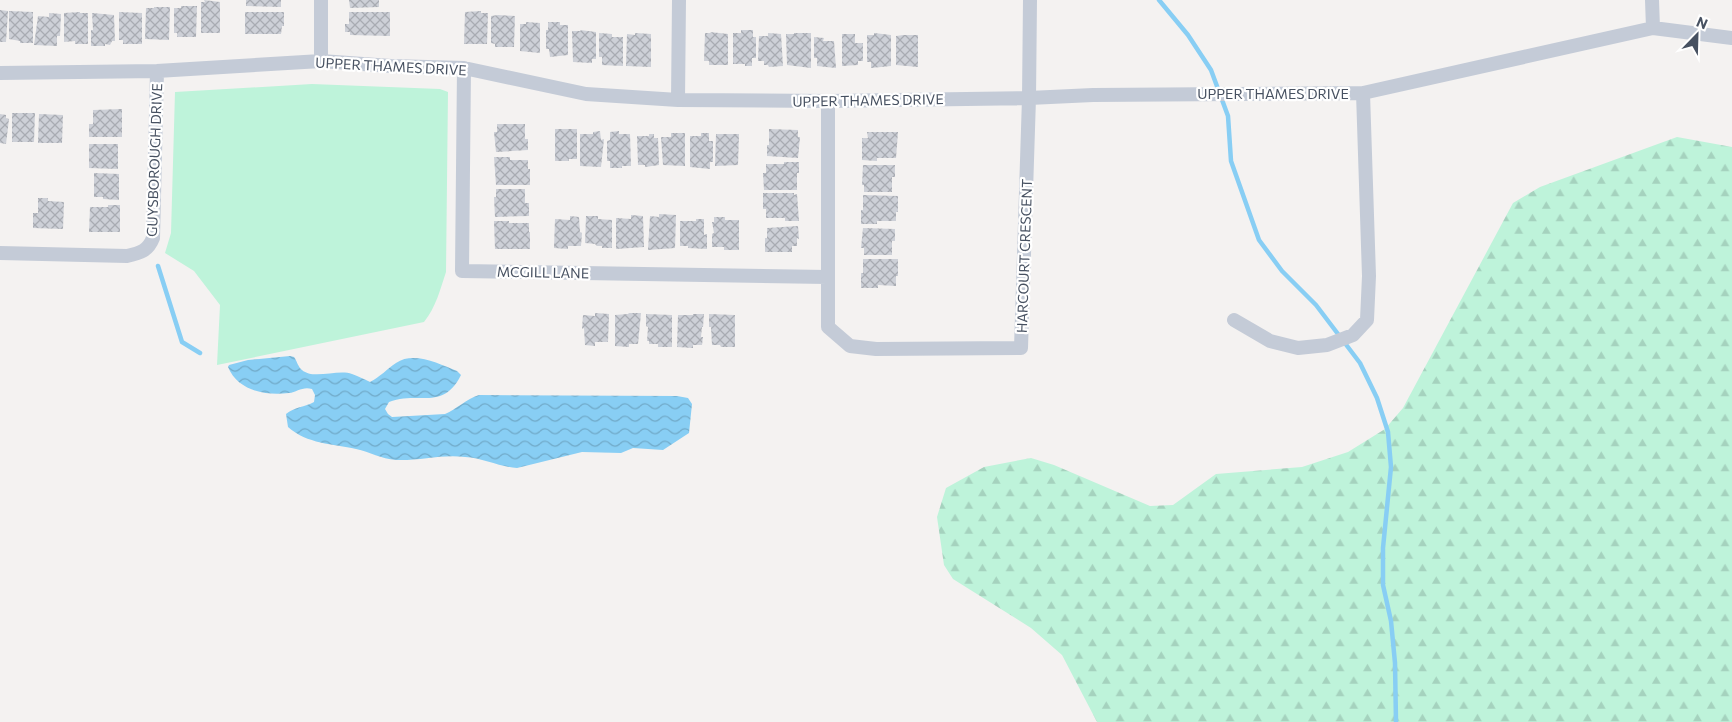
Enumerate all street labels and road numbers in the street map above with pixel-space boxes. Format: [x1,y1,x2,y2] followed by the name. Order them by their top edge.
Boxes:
[315,54,467,78] street label: UPPER THAMES DRIVE
[143,83,165,237] street label: GUYSBOROUGH DRIVE
[1197,85,1349,102] street label: UPPER THAMES DRIVE
[792,90,944,110] street label: UPPER THAMES DRIVE
[1013,179,1035,333] street label: HARCOURT CRESCENT
[497,263,589,281] street label: MCGILL LANE

